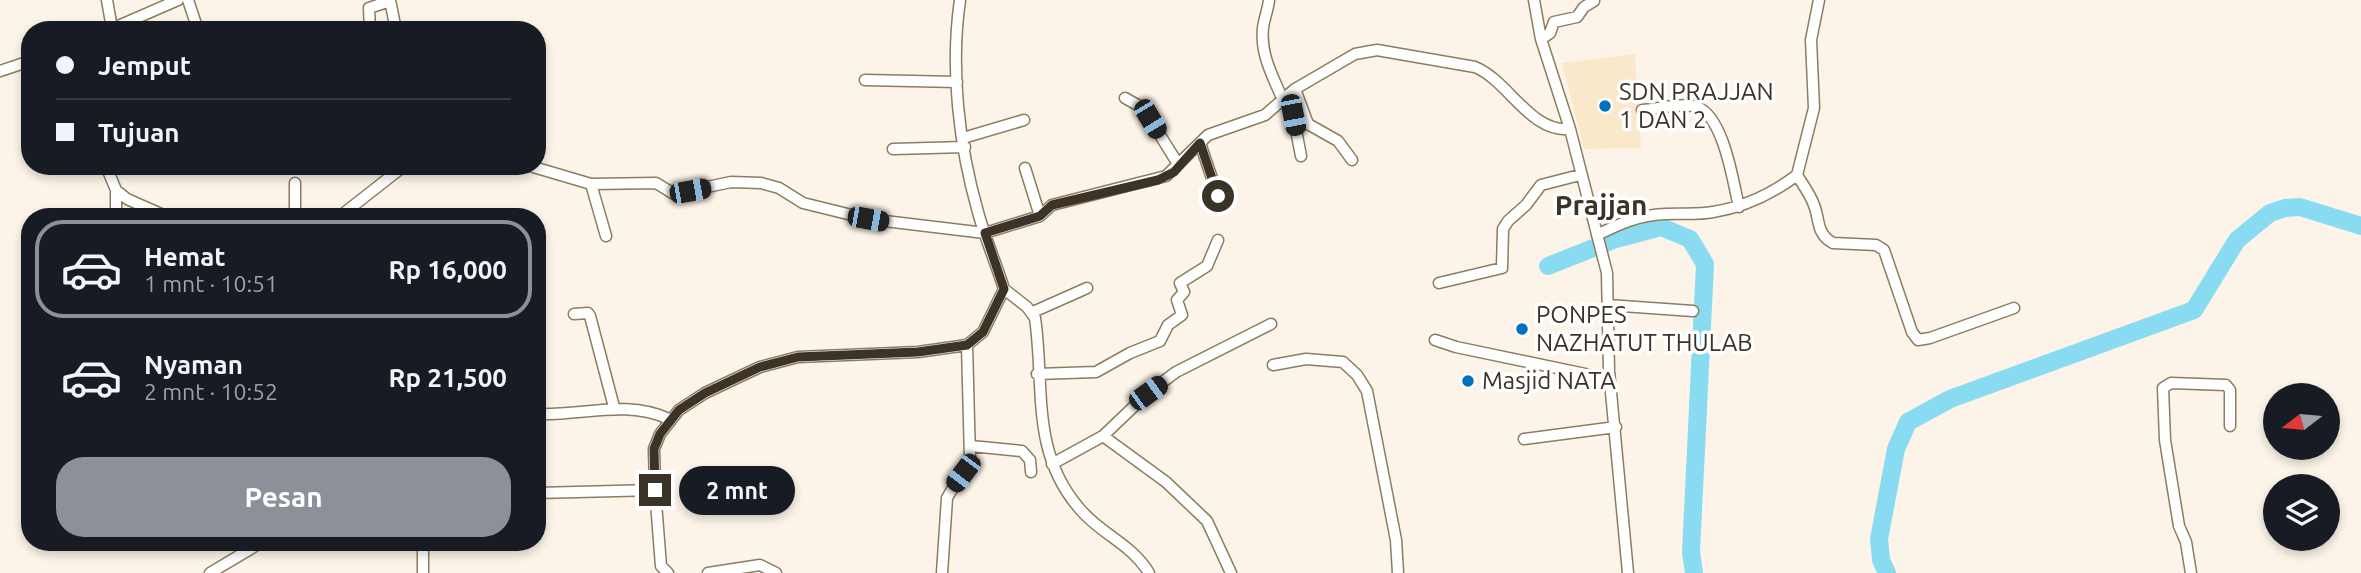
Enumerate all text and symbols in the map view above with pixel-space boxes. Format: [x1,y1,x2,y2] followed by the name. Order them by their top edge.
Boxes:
[98,51,191,80] text: Jemput
[1619,78,1774,133] place label: SDN PRAJJAN 1 DAN 2
[1279,92,1308,138] car
[1131,96,1170,142] car
[1597,98,1613,114] marker: SDN PRAJJAN 1 DAN 2
[98,118,179,147] text: Tujuan
[668,177,713,205] car
[1202,180,1234,212] route start
[1555,189,1647,220] district label: Prajjan
[846,205,891,233] car
[60,238,123,301] icon: car
[144,242,226,271] text: Hemat
[388,255,507,284] text: Rp 16,000
[144,271,278,296] text: 1 mnt · 10:51
[1536,301,1752,356] place label: PONPES NAZHATUT THULAB
[1514,321,1530,337] marker: PONPES NAZHATUT THULAB
[60,346,123,409] icon: car
[144,350,243,379] text: Nyaman
[388,363,507,392] text: Rp 21,500
[1482,367,1616,394] place label: Masjid NATA
[1125,372,1172,414] car
[1460,373,1476,389] marker: Masjid NATA
[144,379,278,404] text: 2 mnt · 10:52
[2263,383,2340,460] north arrow
[2263,383,2340,551] map controls
[942,450,985,496] car
[56,457,511,537] button: Pesan
[680,466,795,514] callout: 2 mnt
[639,474,671,506] route end
[2263,474,2340,551] button: layers
[706,478,768,503] text: 2 mnt

